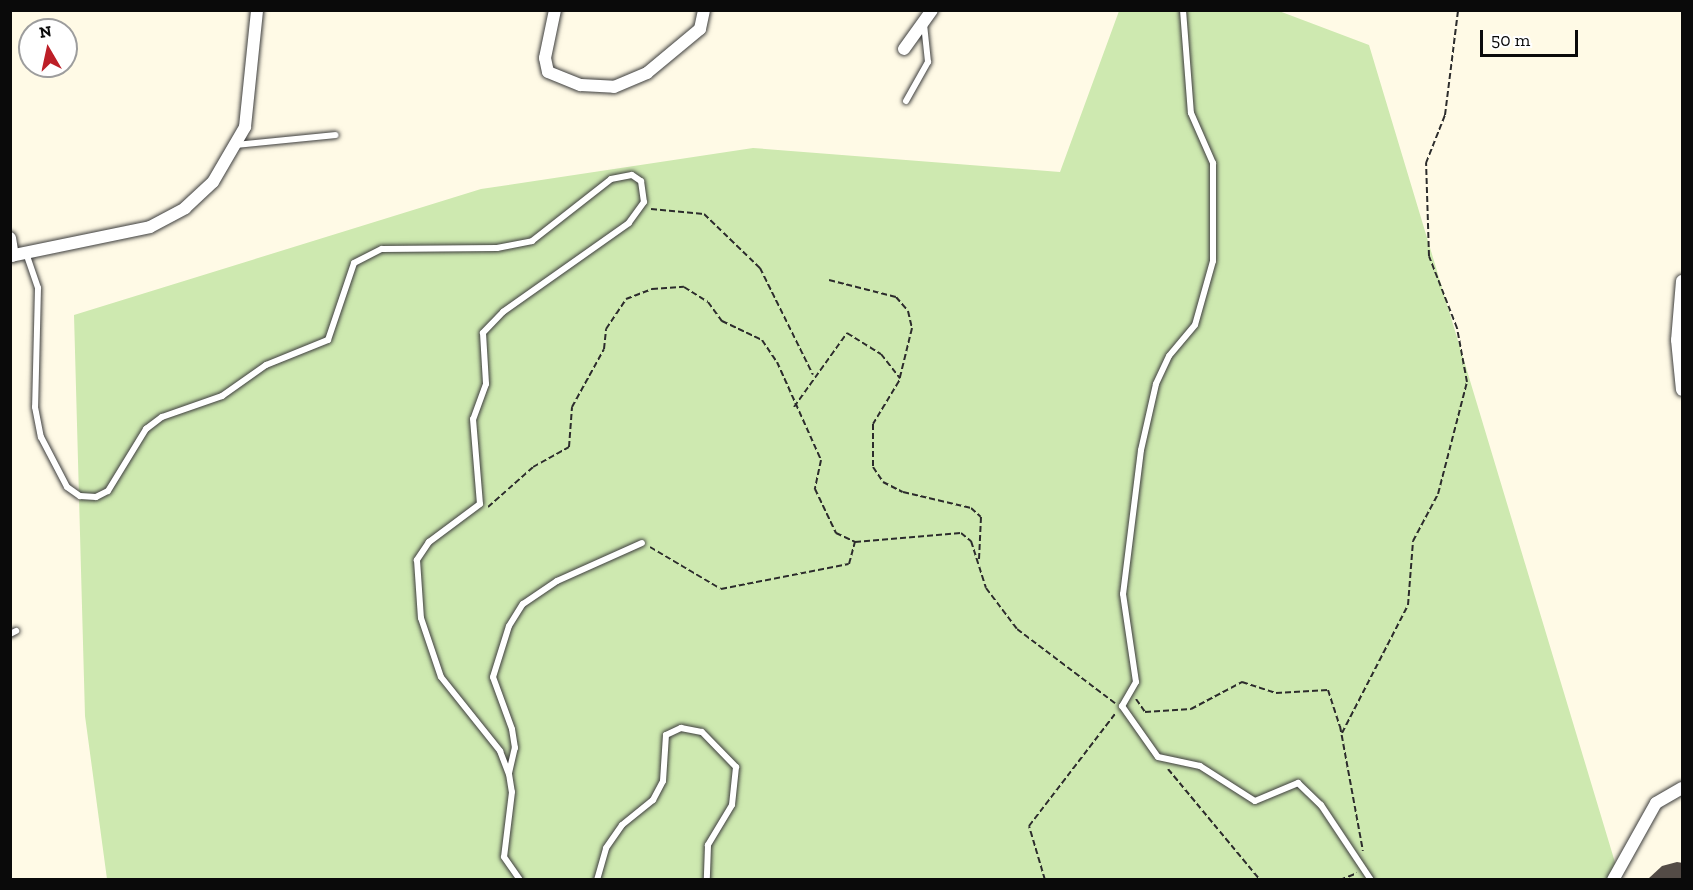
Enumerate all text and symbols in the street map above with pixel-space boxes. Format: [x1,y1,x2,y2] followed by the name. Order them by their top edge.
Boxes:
[18,18,78,78] north arrow
[1483,18,1580,56] scale bar
[38,21,53,42] text: N
[1491,29,1530,51] text: 50 m

